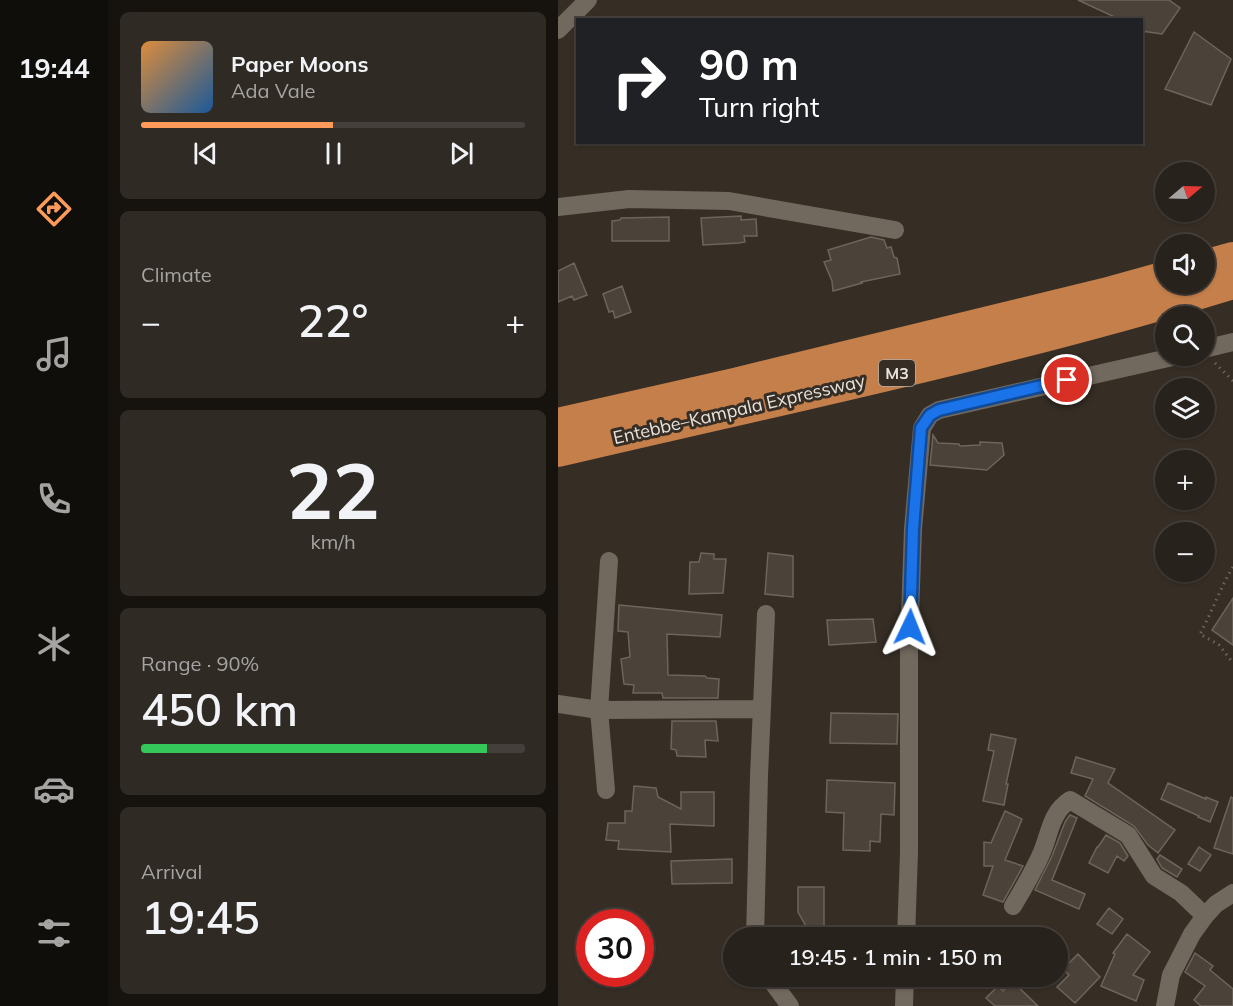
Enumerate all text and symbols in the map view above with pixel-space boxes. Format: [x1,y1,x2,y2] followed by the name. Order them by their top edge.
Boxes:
[699,38,799,91] text: 90 m
[600,42,678,120] icon: right
[231,50,369,78] text: Paper Moons
[18,51,90,85] text: 19:44
[231,78,315,103] text: Ada Vale
[699,90,819,124] text: Turn right
[189,137,222,170] icon: previous
[317,137,350,170] icon: pause
[445,137,478,170] icon: next
[1155,162,1215,222] north arrow
[1155,162,1215,582] map controls
[33,188,75,230] icon: directions
[1155,234,1215,294] button: sound
[141,262,212,287] text: Climate
[298,292,368,348] text: 22°
[141,301,161,342] text: −
[505,301,525,342] text: +
[1155,306,1215,366] button: search
[33,333,75,375] icon: music
[1041,354,1092,405] pin
[879,360,915,386] road number: M3
[1050,363,1083,396] icon: arrive
[611,369,868,449] street label: Entebbe–Kampala Expressway
[1155,378,1215,438] button: layers
[286,441,380,539] text: 22
[1155,450,1215,510] button: +
[33,478,75,520] icon: phone
[1155,522,1215,582] button: −
[310,529,356,554] text: km/h
[878,595,942,659] position arrow
[33,623,75,665] icon: climate
[141,651,259,676] text: Range · 90%
[141,681,298,737] text: 450 km
[33,768,75,810] icon: car
[141,859,202,884] text: Arrival
[141,889,260,945] text: 19:45
[576,909,654,987] speed limit sign: 30
[33,912,75,954] icon: filters
[788,943,1003,971] text: 19:45 · 1 min · 150 m

